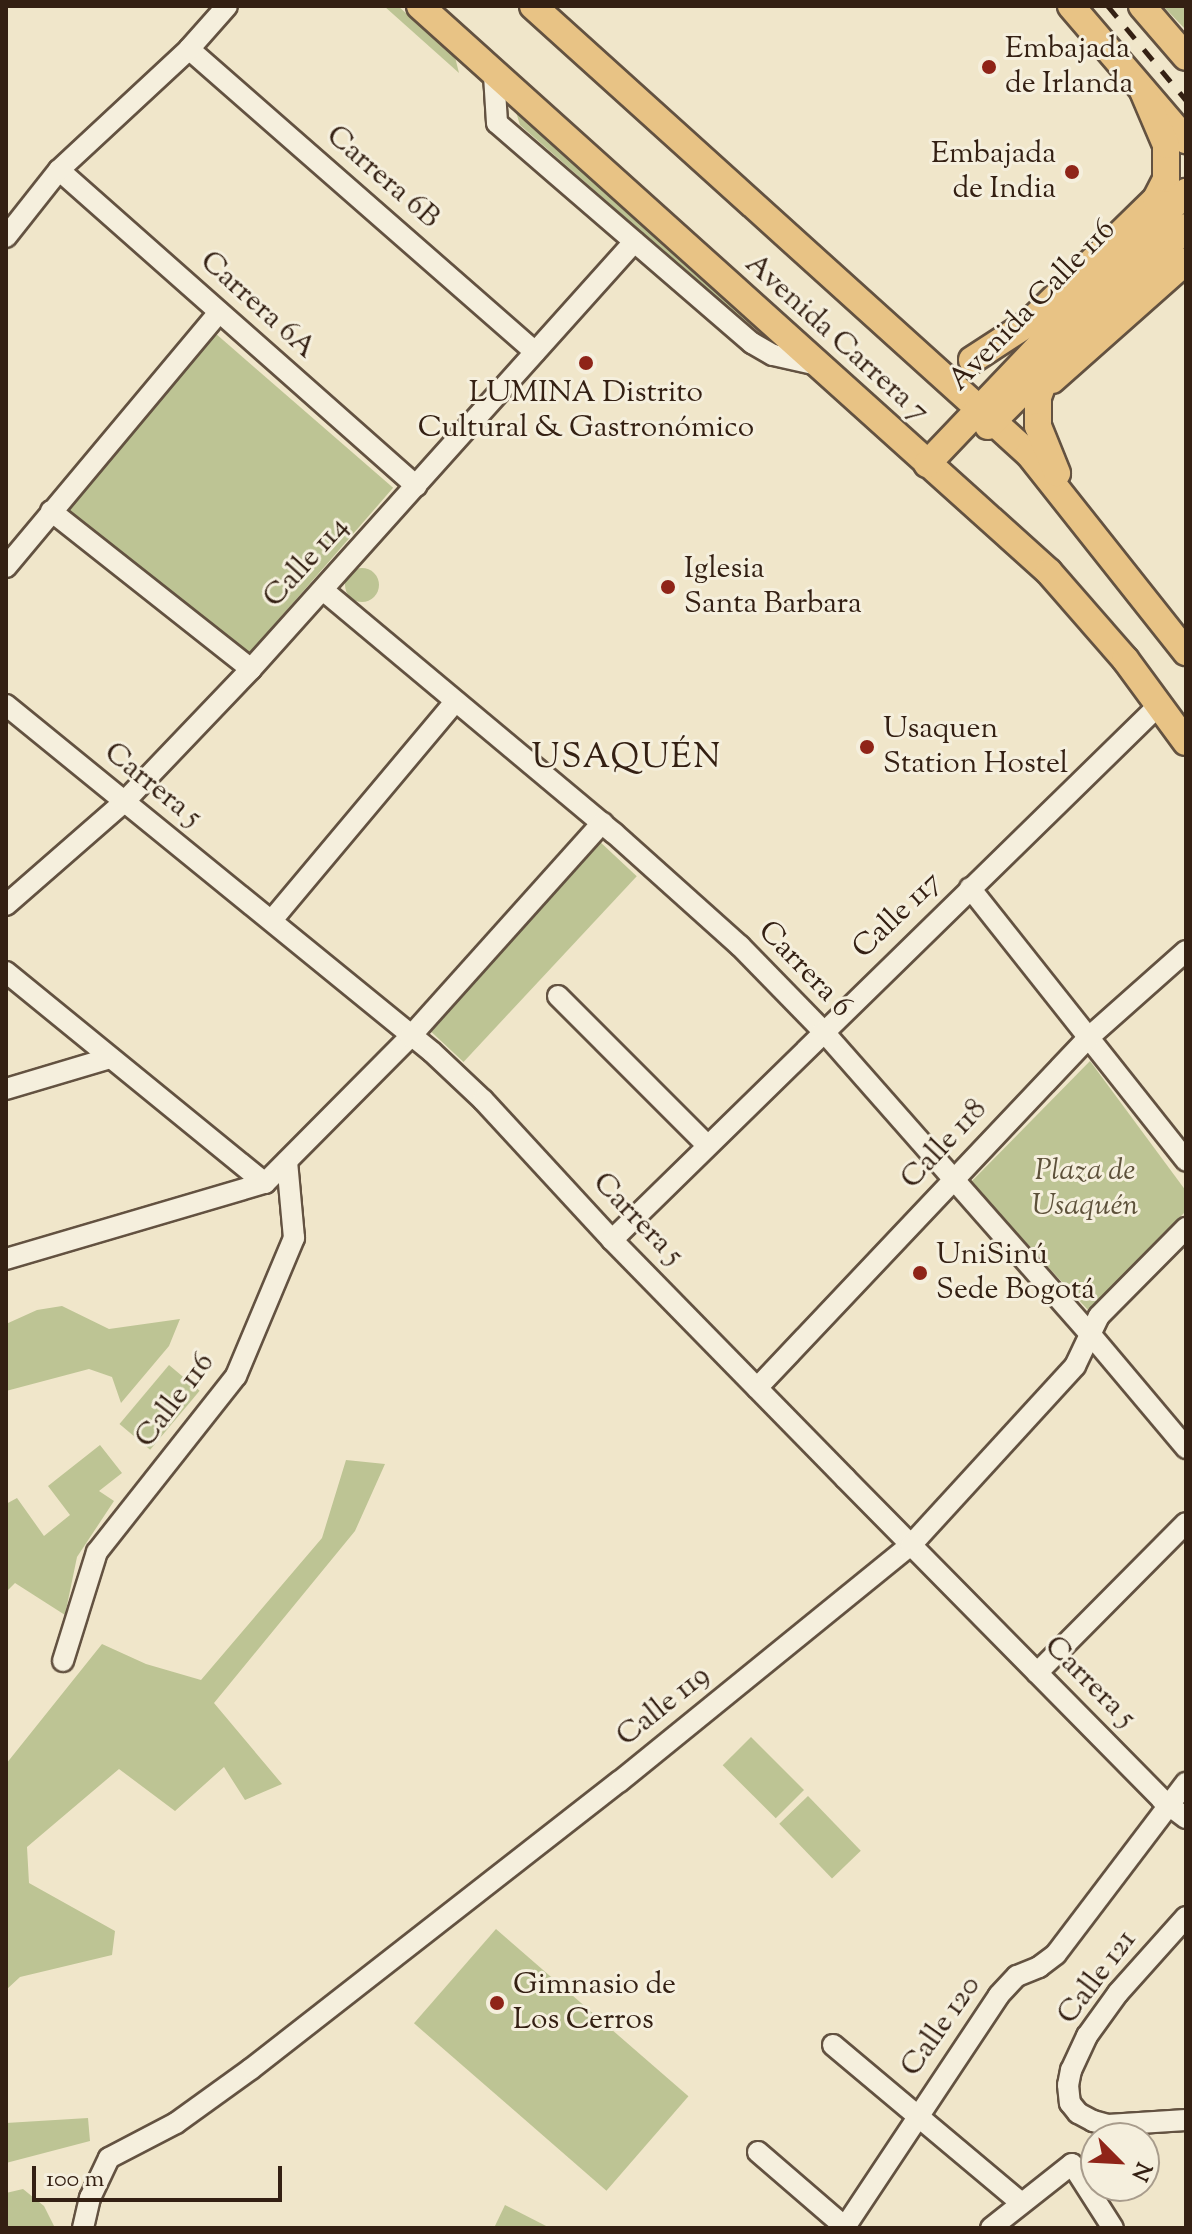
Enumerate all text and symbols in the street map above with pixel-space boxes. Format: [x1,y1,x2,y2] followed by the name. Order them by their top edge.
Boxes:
[1005,32,1133,102] place label: Embajada de Irlanda
[980,58,998,76] marker: Embajada de Irlanda
[318,119,446,237] street label: Carrera 6B
[931,137,1056,208] place label: Embajada de India
[1063,163,1081,181] marker: Embajada de India
[942,213,1124,399] street label: Avenida Calle 116
[192,245,322,367] street label: Carrera 6A
[737,247,935,431] street label: Avenida Carrera 7
[577,354,595,372] marker: LUMINA Distrito Cultural & Gastronómico
[418,376,754,446] place label: LUMINA Distrito Cultural & Gastronómico
[257,510,357,616] street label: Calle 114
[684,552,862,622] place label: Iglesia Santa Barbara
[659,578,677,596] marker: Iglesia Santa Barbara
[883,712,1068,782] place label: Usaquen Station Hostel
[96,736,208,836] street label: Carrera 5
[858,738,876,756] marker: Usaquen Station Hostel
[532,739,722,779] district label: USAQUÉN
[846,865,950,967] street label: Calle 117
[749,914,859,1026] street label: Carrera 6
[894,1093,996,1197] street label: Calle 118
[1032,1154,1138,1224] park label: Plaza de Usaquén
[584,1166,690,1274] street label: Carrera 5
[936,1238,1095,1308] place label: UniSinú Sede Bogotá
[911,1264,929,1282] marker: UniSinú Sede Bogotá
[129,1346,223,1456] street label: Calle 116
[1035,1629,1143,1737] street label: Carrera 5
[610,1659,718,1755] street label: Calle 119
[1051,1924,1145,2032] street label: Calle 121
[513,1968,676,2038] place label: Gimnasio de Los Cerros
[894,1970,990,2084] street label: Calle 120
[488,1994,506,2012] marker: Gimnasio de Los Cerros
[1080,2122,1160,2202] north arrow
[36,2150,286,2200] scale bar
[1122,2156,1158,2185] text: N
[46,2163,104,2197] text: 100 m

